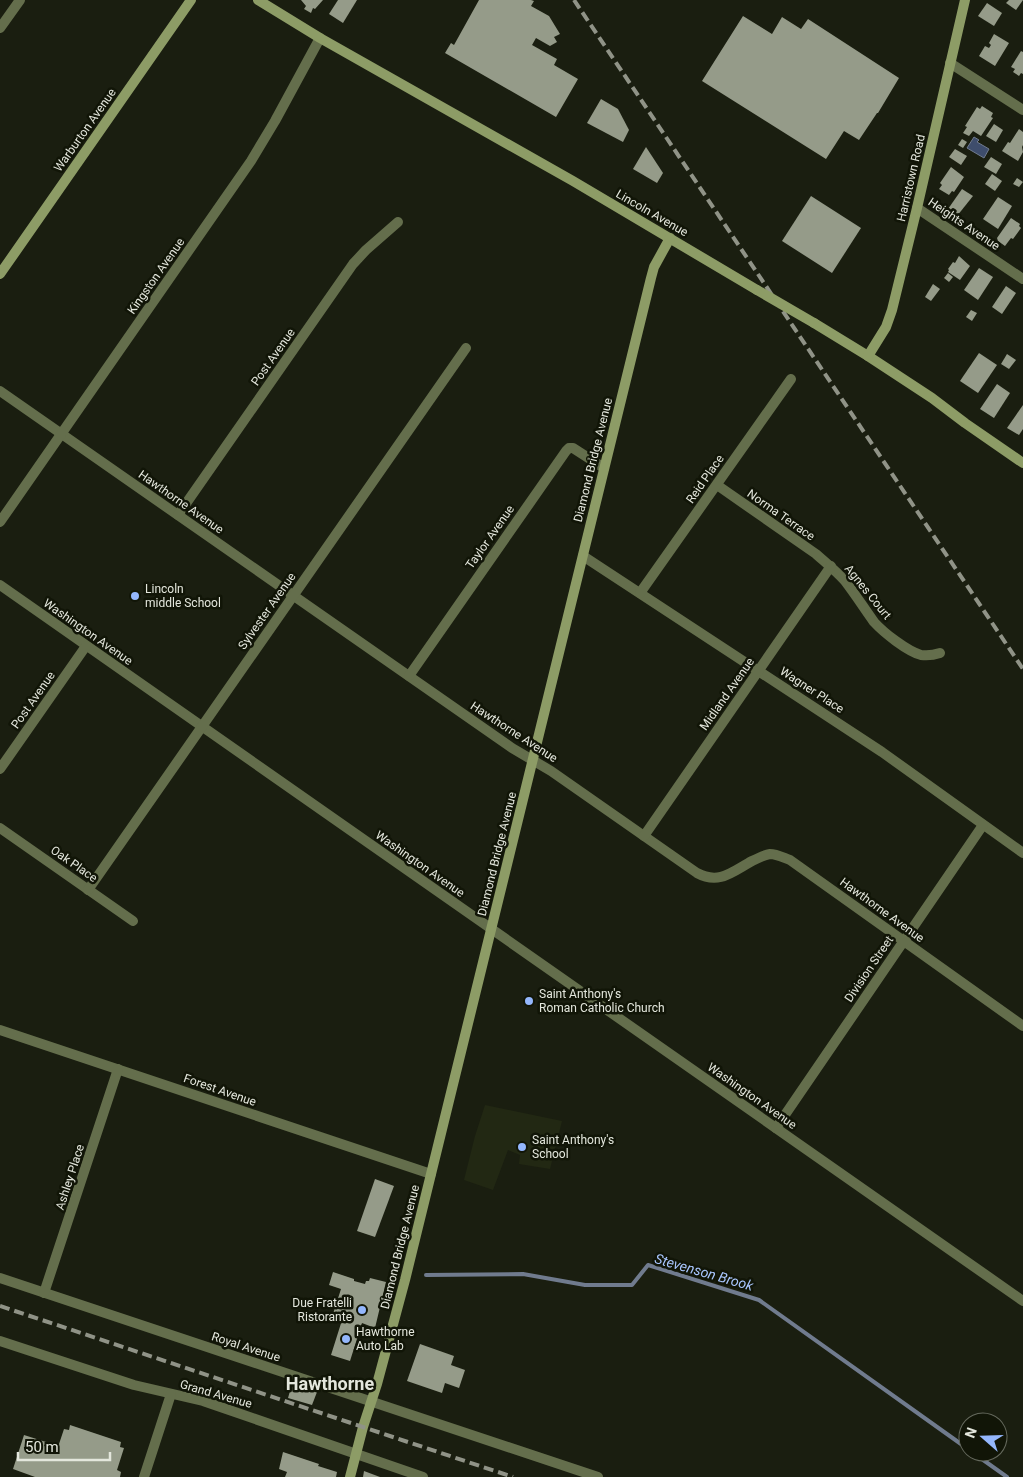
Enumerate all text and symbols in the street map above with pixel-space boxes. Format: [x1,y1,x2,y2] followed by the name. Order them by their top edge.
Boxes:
[51,86,119,174] street label: Warburton Avenue
[894,133,928,223] street label: Harristown Road
[613,187,691,239] street label: Lincoln Avenue
[925,195,1003,253] street label: Heights Avenue
[125,235,187,317] street label: Kingston Avenue
[248,326,298,388] street label: Post Avenue
[571,396,615,524] street label: Diamond Bridge Avenue
[683,452,727,506] street label: Reid Place
[136,467,226,537] street label: Hawthorne Avenue
[745,487,817,543] street label: Norma Terrace
[463,502,517,572] street label: Taylor Avenue
[842,562,894,622] street label: Agnes Court
[235,570,299,652] street label: Sylvester Avenue
[145,582,221,610] place label: Lincoln middle School
[129,590,141,602] marker: Lincoln middle School
[41,596,135,668] street label: Washington Avenue
[697,655,757,733] street label: Midland Avenue
[777,664,847,716] street label: Wagner Place
[8,669,58,731] street label: Post Avenue
[468,699,560,765] street label: Hawthorne Avenue
[475,790,519,918] street label: Diamond Bridge Avenue
[373,828,467,900] street label: Washington Avenue
[48,843,100,885] street label: Oak Place
[837,875,927,945] street label: Hawthorne Avenue
[842,933,896,1005] street label: Division Street
[539,987,665,1015] place label: Saint Anthony's Roman Catholic Church
[523,995,535,1007] marker: Saint Anthony's Roman Catholic Church
[705,1060,799,1132] street label: Washington Avenue
[182,1071,258,1109] street label: Forest Avenue
[532,1133,614,1161] place label: Saint Anthony's School
[516,1141,528,1153] marker: Saint Anthony's School
[53,1142,87,1212] street label: Ashley Place
[378,1183,422,1311] street label: Diamond Bridge Avenue
[653,1250,756,1294] water label: Stevenson Brook
[292,1296,352,1324] place label: Due Fratelli Ristorante
[356,1304,368,1316] marker: Due Fratelli Ristorante
[356,1325,415,1353] place label: Hawthorne Auto Lab
[210,1329,282,1365] street label: Royal Avenue
[340,1333,352,1345] marker: Hawthorne Auto Lab
[286,1373,374,1394] district label: Hawthorne
[178,1377,254,1411] street label: Grand Avenue
[958,1412,1008,1462] north arrow
[962,1425,980,1440] text: N
[18,1430,110,1462] scale bar
[25,1438,59,1456] text: 50 m

